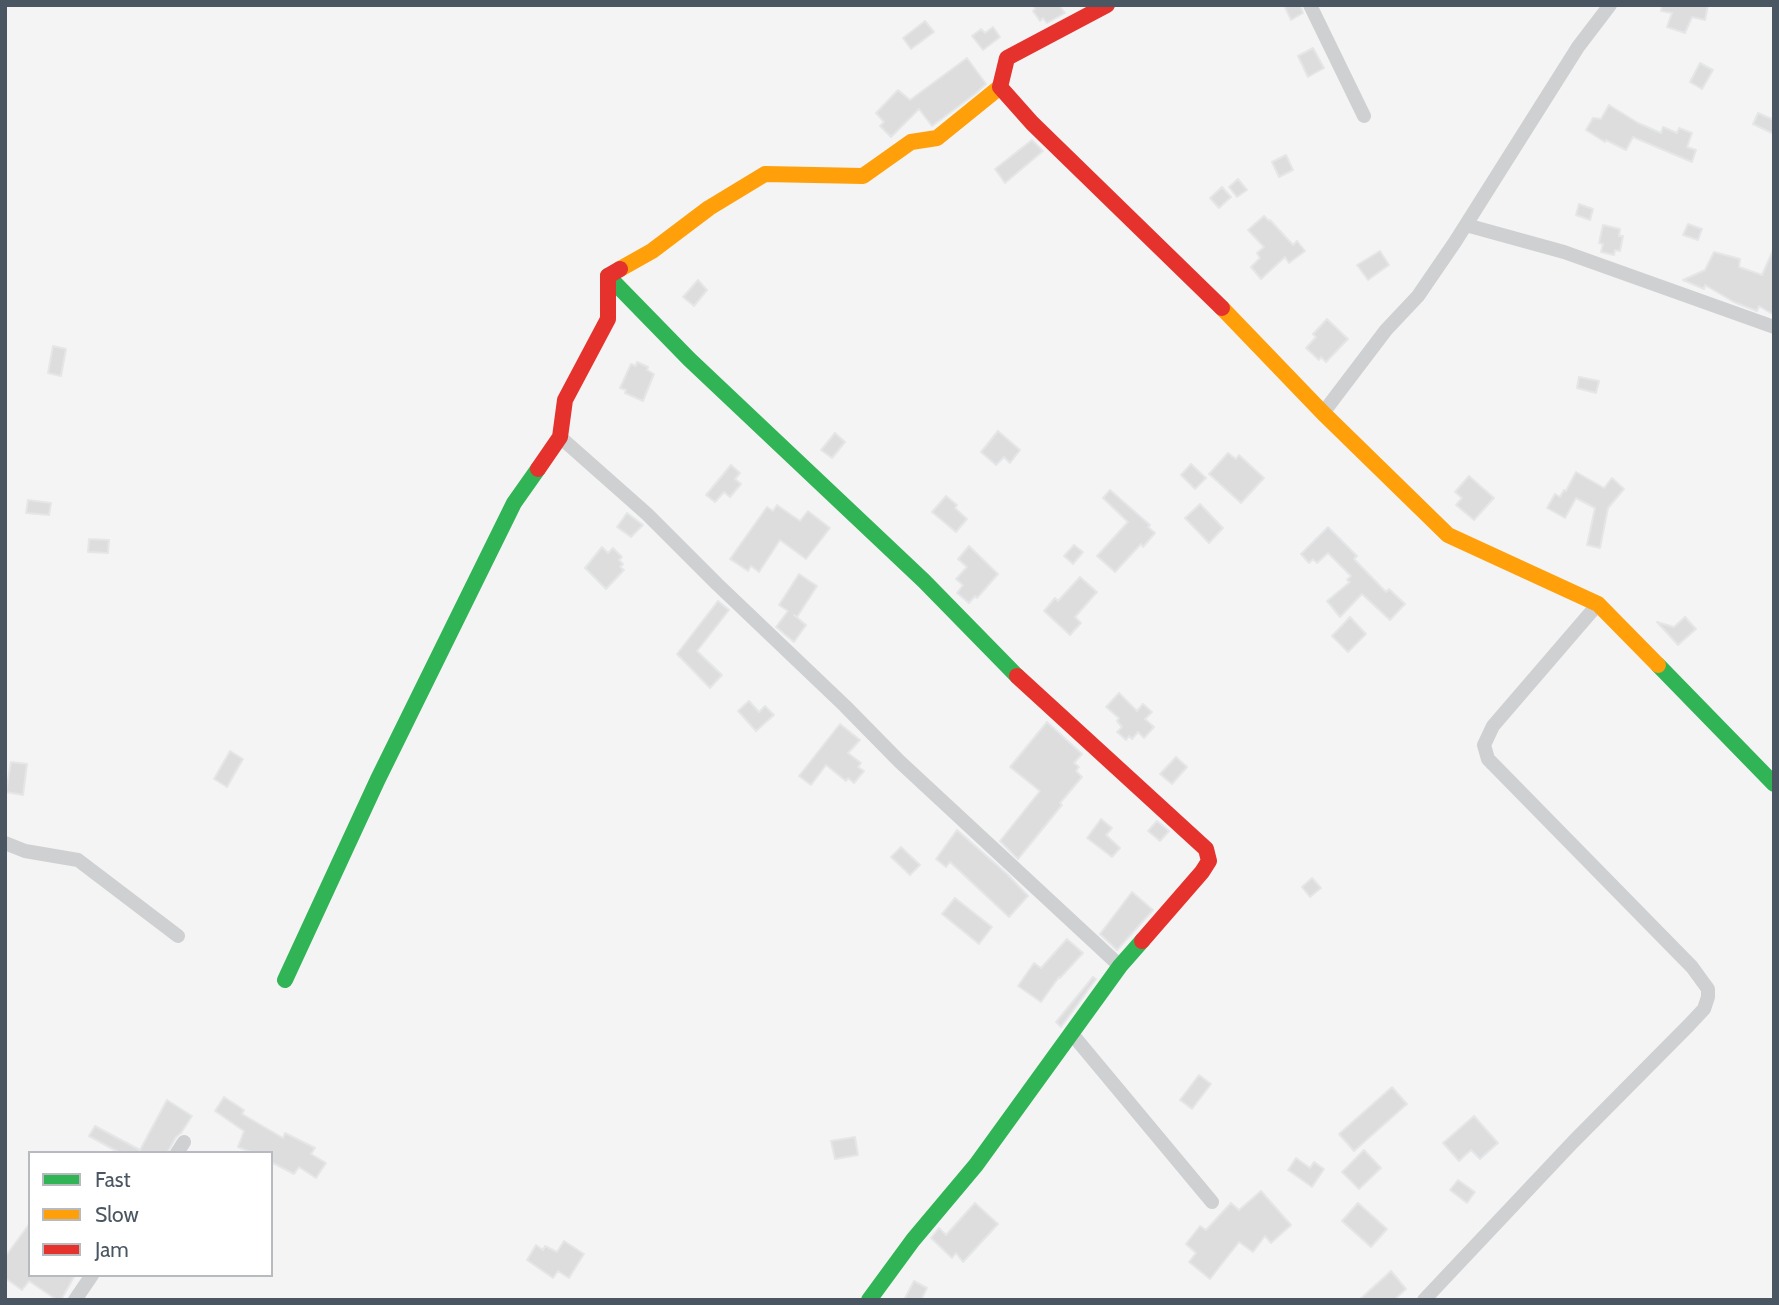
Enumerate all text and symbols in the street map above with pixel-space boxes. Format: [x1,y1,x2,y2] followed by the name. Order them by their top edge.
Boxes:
[28,1151,273,1277] legend
[95,1167,131,1192] text: Fast
[95,1202,139,1227] text: Slow
[95,1237,129,1262] text: Jam

